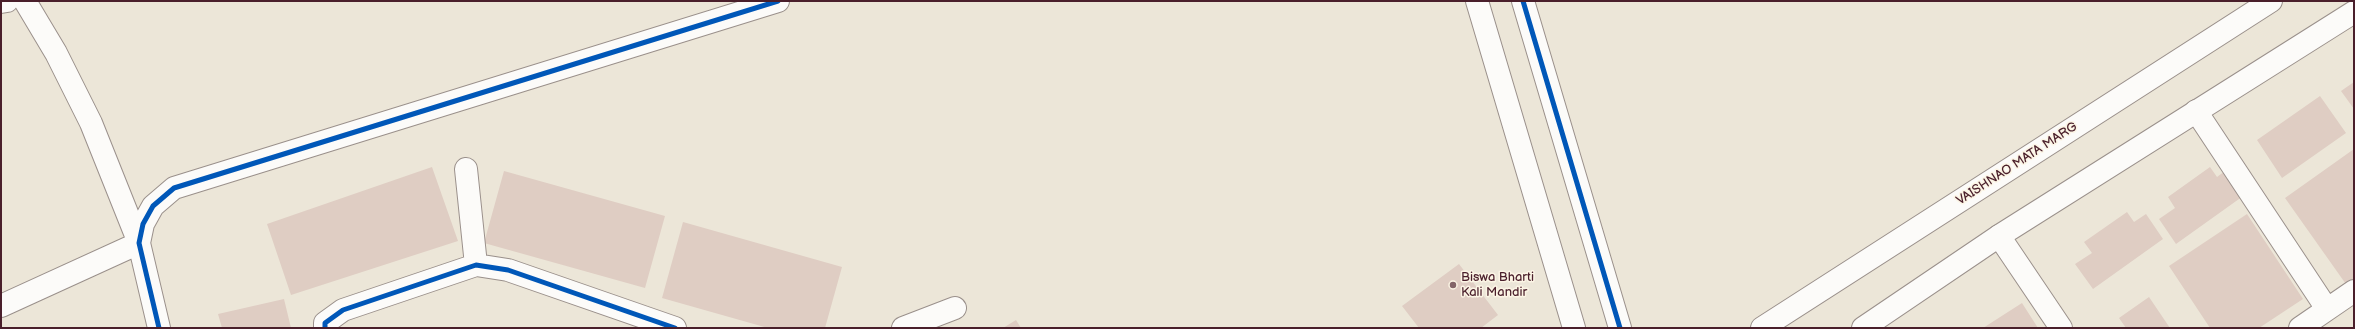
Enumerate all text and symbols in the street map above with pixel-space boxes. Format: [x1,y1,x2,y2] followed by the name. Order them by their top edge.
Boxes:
[1954,119,2080,209] street label: VAISHNAO MATA MARG
[1461,270,1534,301] place label: Biswa Bharti Kali Mandir
[1448,280,1458,290] marker: Biswa Bharti Kali Mandir

